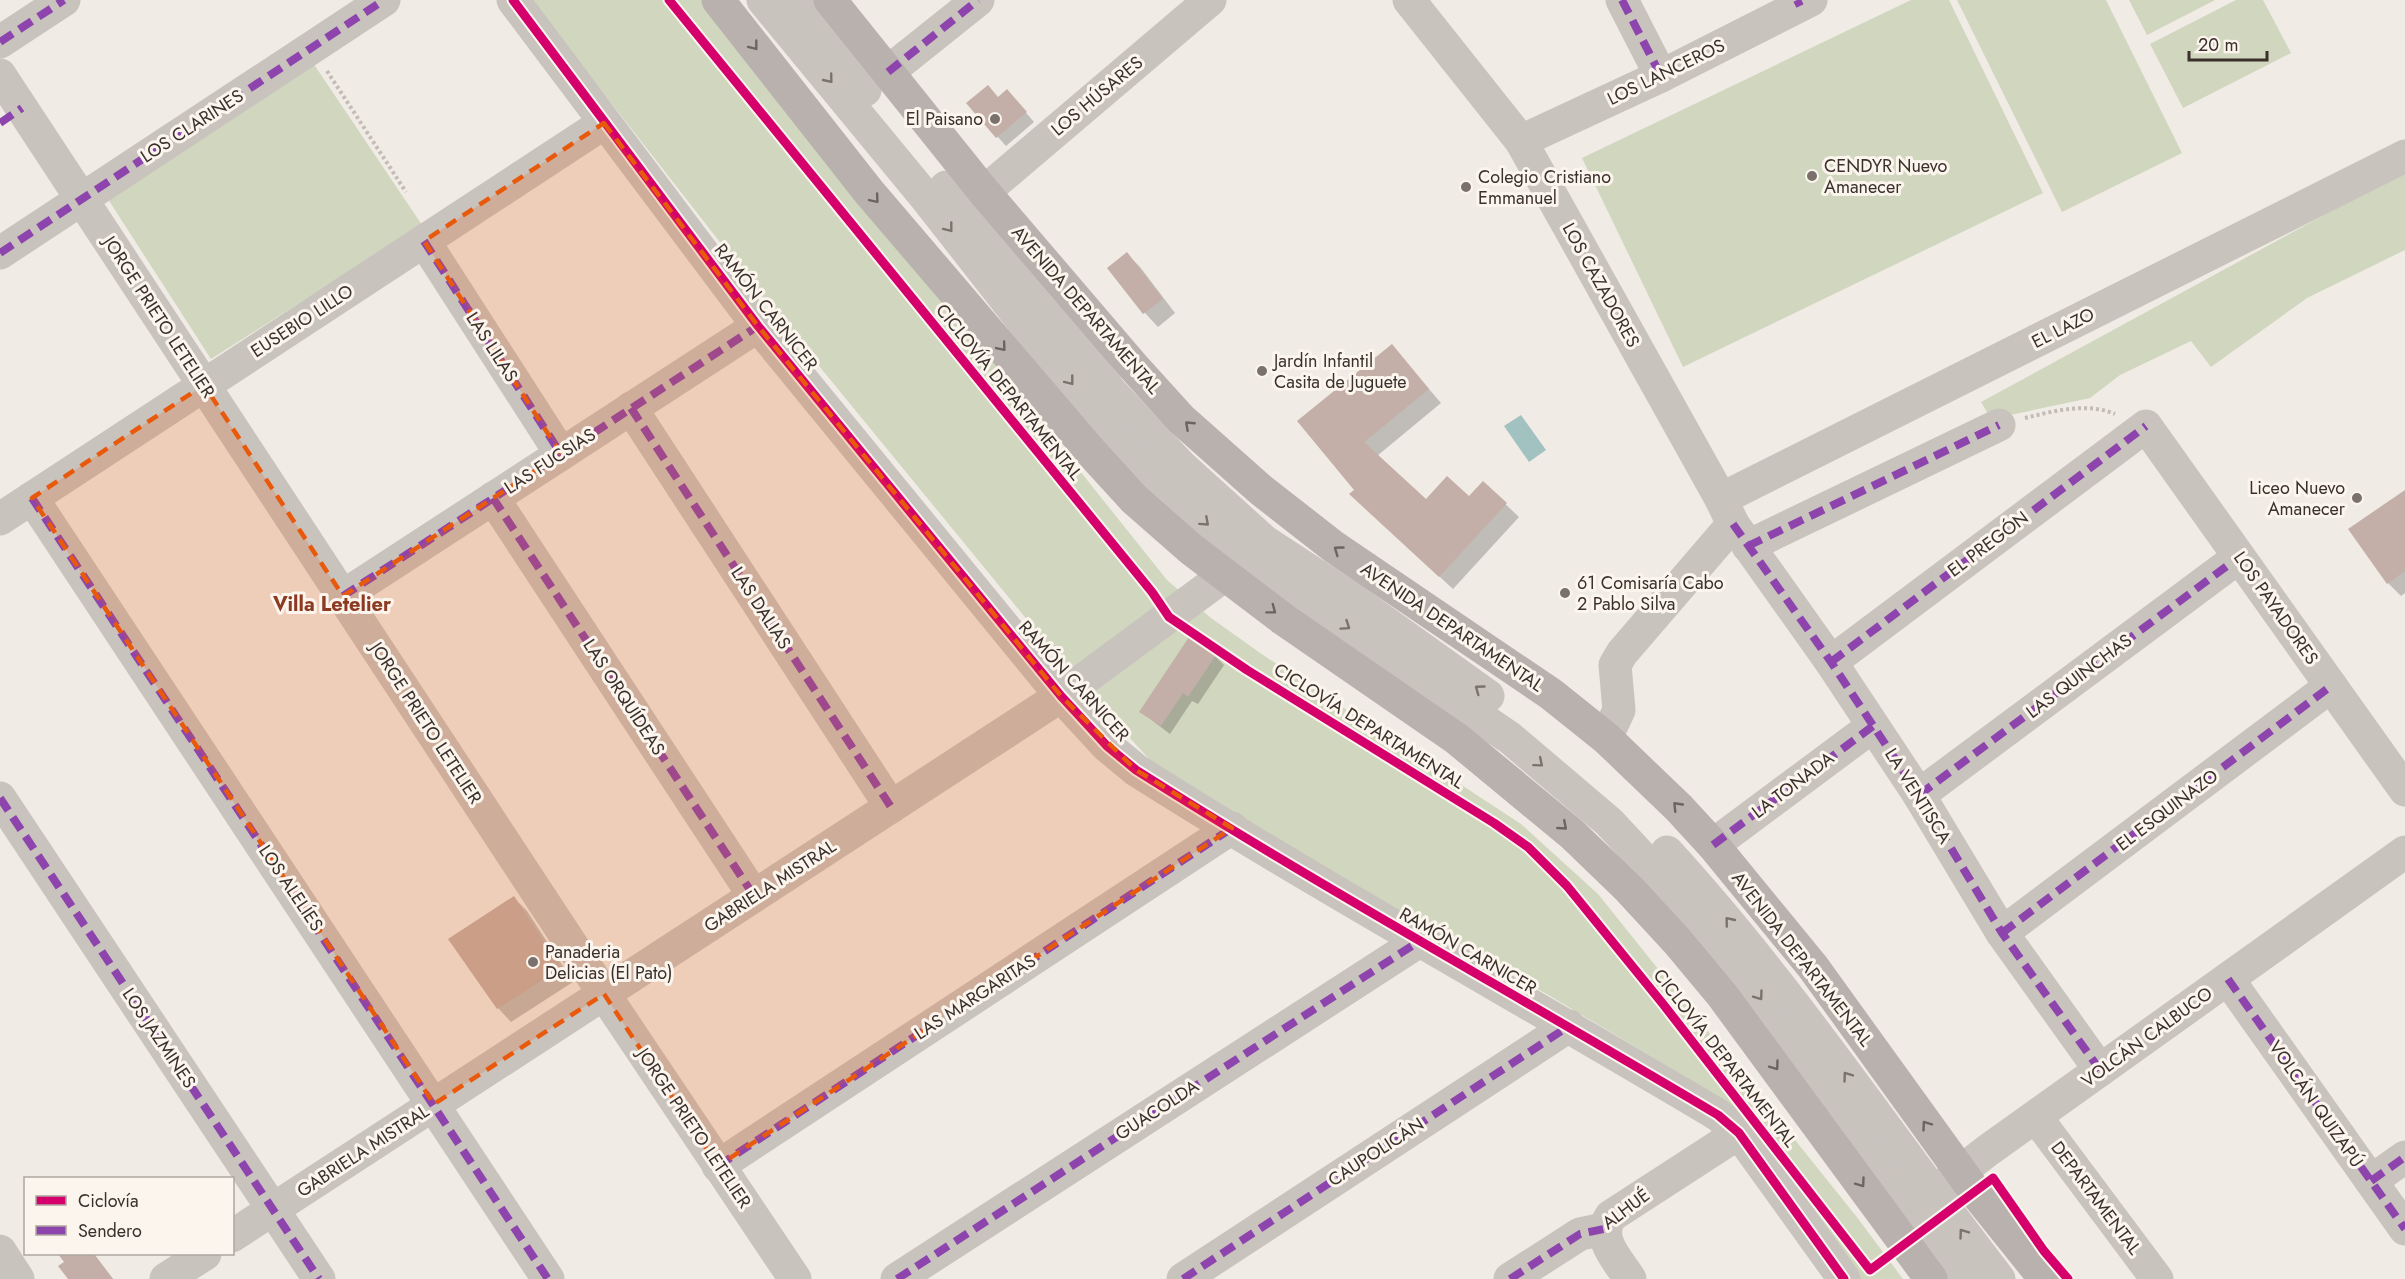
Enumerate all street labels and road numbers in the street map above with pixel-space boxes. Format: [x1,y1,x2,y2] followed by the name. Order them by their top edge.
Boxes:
[1603,32,1729,112] street label: LOS LANCEROS
[1045,50,1149,142] street label: LOS HÚSARES
[135,83,249,169] street label: LOS CLARINES
[1556,218,1646,352] street label: LOS CAZADORES
[1006,220,1166,400] street label: AVENIDA DEPARTAMENTAL
[96,229,221,403] street label: JORGE PRIETO LETELIER
[708,238,824,376] street label: RAMÓN CARNICER
[246,278,358,364] street label: EUSEBIO LILLO
[930,298,1088,486] street label: CICLOVÍA DEPARTAMENTAL
[2027,301,2099,355] street label: EL LAZO
[460,307,524,387] street label: LAS LILAS
[499,422,601,500] street label: LAS FUCSIAS
[1942,505,2034,583] street label: EL PREGÓN
[2227,546,2325,670] street label: LOS PAYADORES
[1355,556,1549,698] street label: AVENIDA DEPARTAMENTAL
[725,562,797,654] street label: LAS DALIAS
[1013,615,1135,747] street label: RAMÓN CARNICER
[2021,627,2137,724] street label: LAS QUINCHAS
[577,634,671,760] street label: LAS ORQUÍDEAS
[363,635,488,809] street label: JORGE PRIETO LETELIER
[1269,657,1469,795] street label: CICLOVÍA DEPARTAMENTAL
[1878,743,1958,849] street label: LA VENTISCA
[1746,745,1840,825] street label: LA TONADA
[2110,763,2224,857] street label: EL ESQUINAZO
[699,833,841,939] street label: GABRIELA MISTRAL
[252,840,330,936] street label: LOS ALELÍES
[1725,866,1879,1052] street label: AVENIDA DEPARTAMENTAL
[1394,901,1542,1001] street label: RAMÓN CARNICER
[909,948,1041,1046] street label: LAS MARGARITAS
[1647,963,1803,1153] street label: CICLOVÍA DEPARTAMENTAL
[2076,980,2218,1094] street label: VOLCÁN CALBUCO
[116,983,202,1093] street label: LOS JAZMINES
[2263,1035,2369,1173] street label: VOLCÁN QUIZAPÚ
[630,1041,757,1213] street label: JORGE PRIETO LETELIER
[1110,1073,1204,1147] street label: GUACOLDA
[292,1098,434,1204] street label: GABRIELA MISTRAL
[1323,1111,1429,1193] street label: CAUPOLICÁN
[2045,1136,2147,1260] street label: DEPARTAMENTAL
[1597,1182,1655,1236] street label: ALHUÉ

